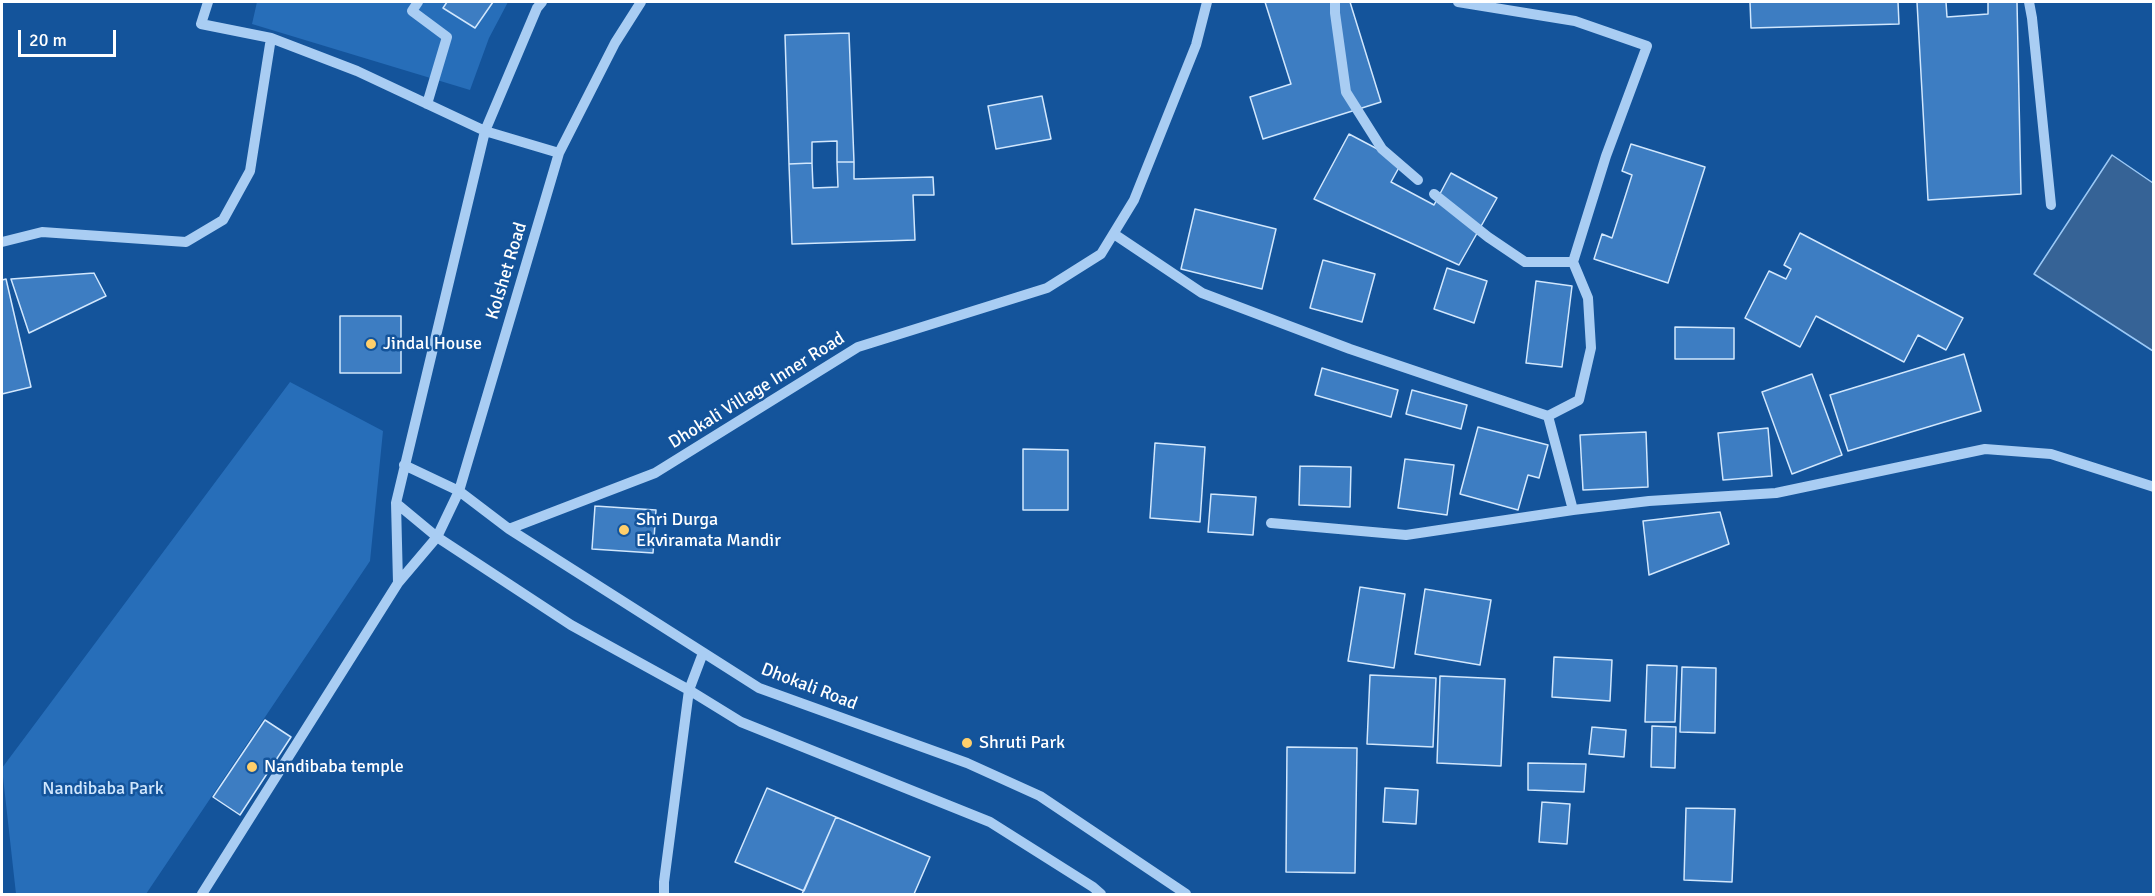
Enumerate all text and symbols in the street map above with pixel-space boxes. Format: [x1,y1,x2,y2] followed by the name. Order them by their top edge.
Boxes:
[21,18,118,56] scale bar
[29,29,67,51] text: 20 m
[482,220,532,322] street label: Kolshet Road
[665,328,849,454] street label: Dhokali Village Inner Road
[383,333,482,355] place label: Jindal House
[364,337,378,351] marker: Jindal House
[636,509,781,552] place label: Shri Durga Ekviramata Mandir
[617,523,631,537] marker: Shri Durga Ekviramata Mandir
[758,659,860,715] street label: Dhokali Road
[979,732,1065,754] place label: Shruti Park
[960,736,974,750] marker: Shruti Park
[264,756,404,778] place label: Nandibaba temple
[245,760,259,774] marker: Nandibaba temple
[42,778,164,800] park label: Nandibaba Park

